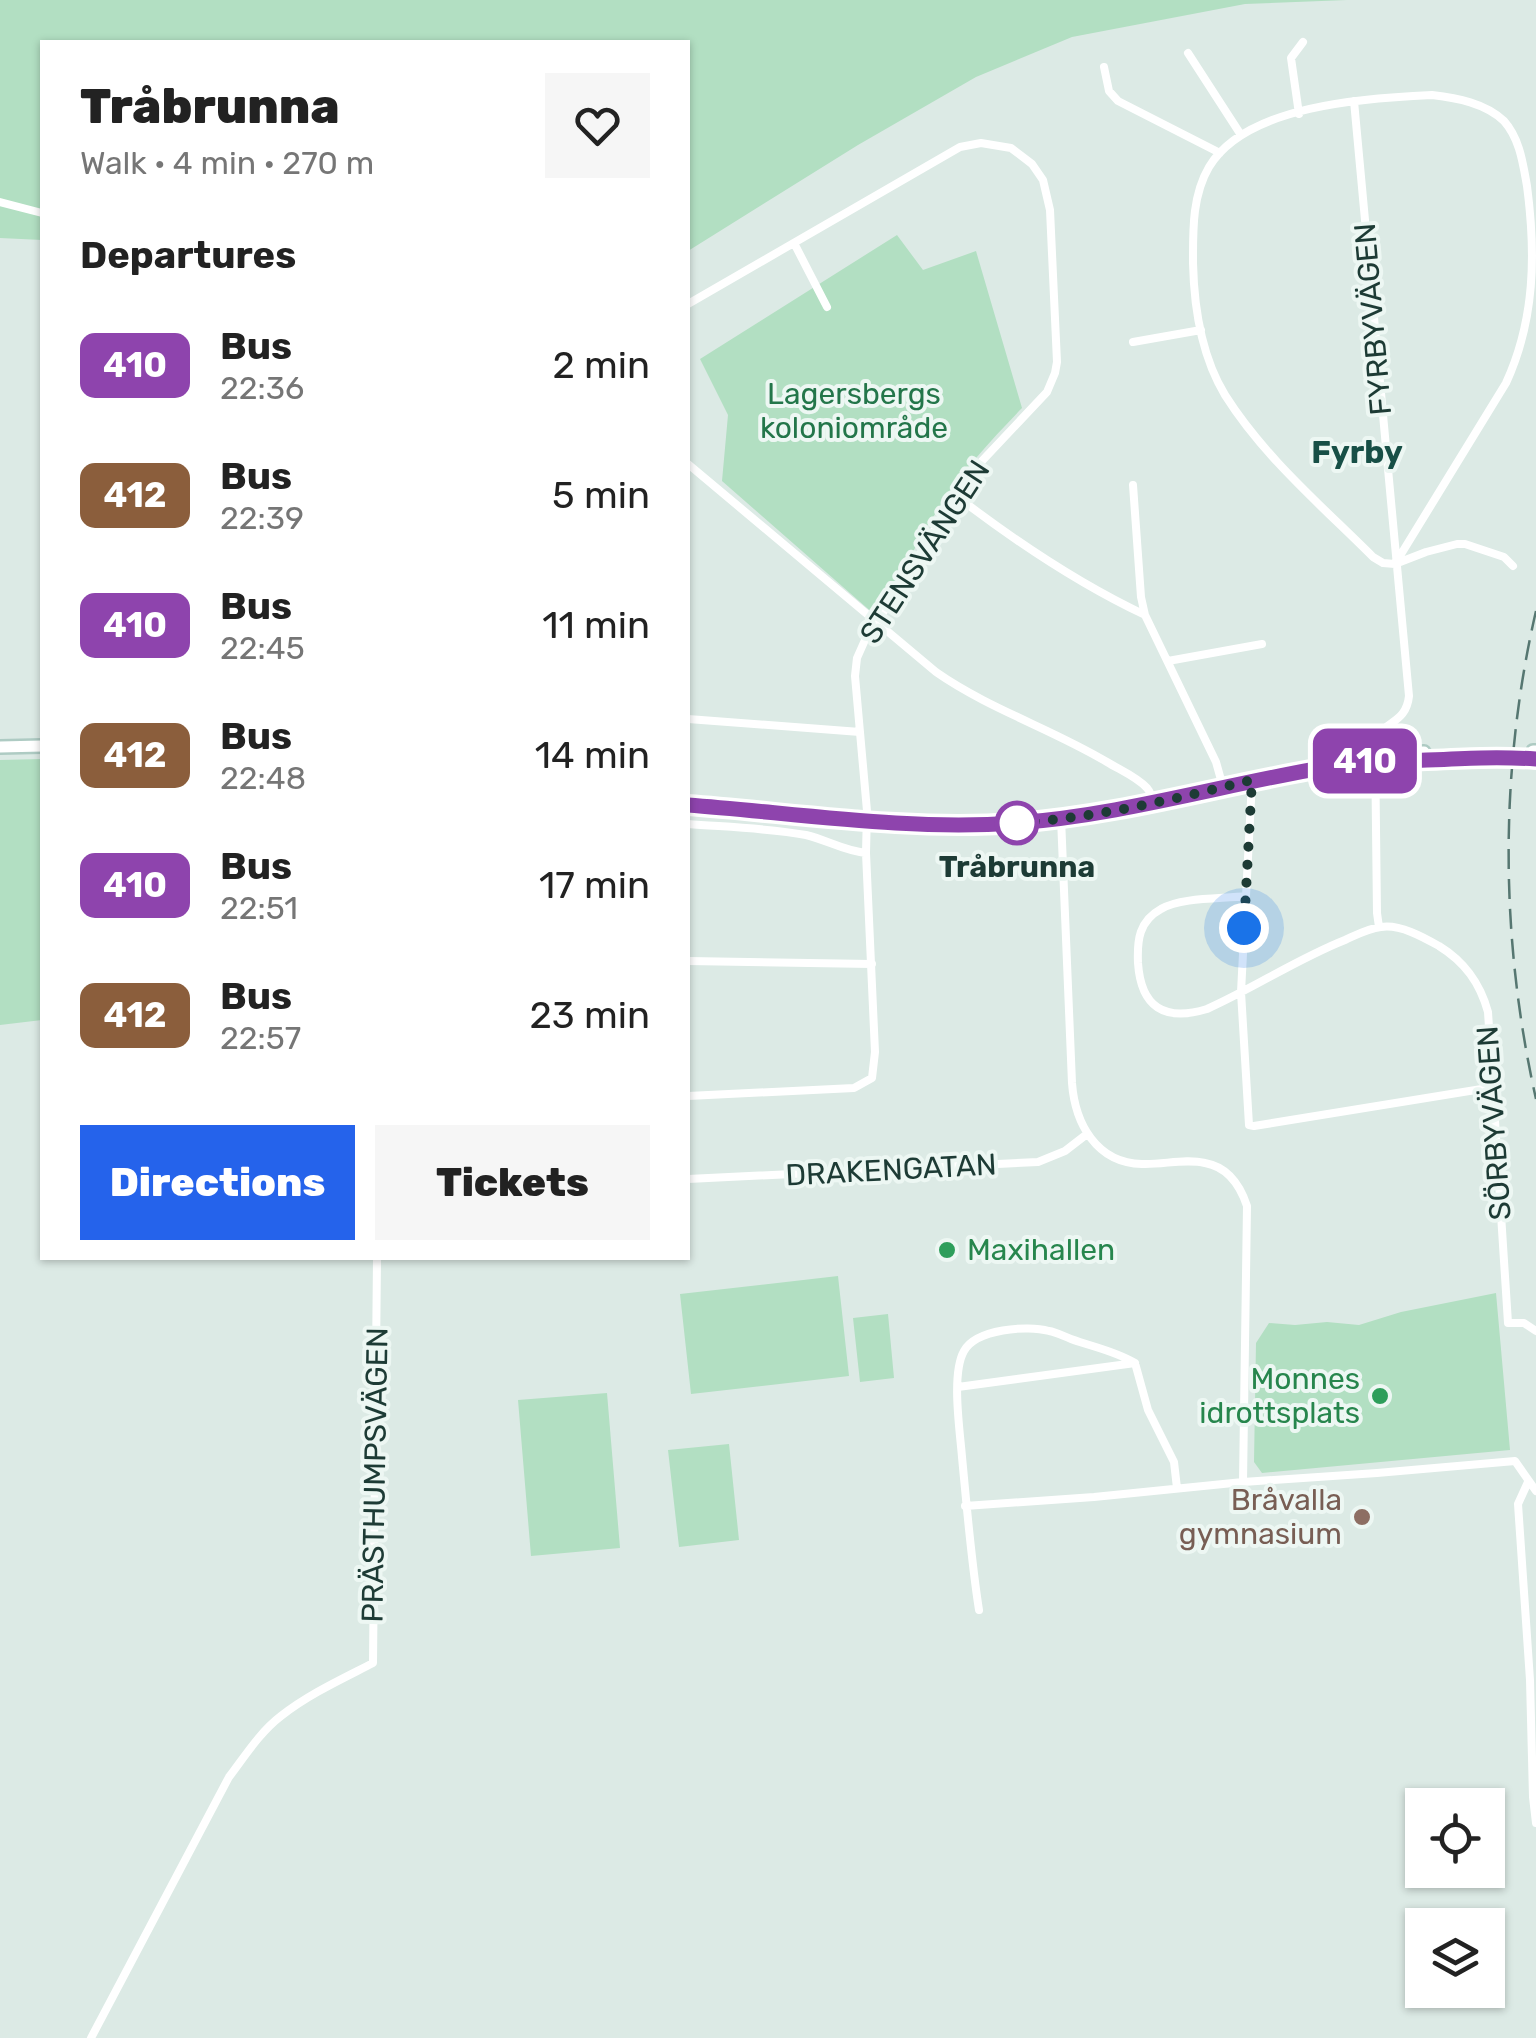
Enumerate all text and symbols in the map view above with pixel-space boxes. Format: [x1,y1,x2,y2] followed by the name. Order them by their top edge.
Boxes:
[545,73,650,178] button: heart
[80,78,340,135] text: Tråbrunna
[80,144,374,182] text: Walk · 4 min · 270 m
[1347,221,1399,417] street label: FYRBYVÄGEN
[80,232,296,278] text: Departures
[220,323,292,369] text: Bus
[552,342,650,388] text: 2 min
[103,344,167,386] text: 410
[220,369,304,407] text: 22:36
[760,376,948,446] park label: Lagersbergs koloniområde
[1311,433,1403,471] district label: Fyrby
[220,453,292,499] text: Bus
[852,454,998,650] street label: STENSVÄNGEN
[552,472,650,518] text: 5 min
[103,474,167,516] text: 412
[220,499,304,537] text: 22:39
[220,583,292,629] text: Bus
[542,602,650,648] text: 11 min
[103,604,167,646] text: 410
[220,629,305,667] text: 22:45
[220,713,292,759] text: Bus
[1308,728,1422,794] line badge: 410
[535,732,650,778] text: 14 min
[103,734,167,776] text: 412
[1333,740,1397,782] text: 410
[220,759,306,797] text: 22:48
[996,802,1038,844] marker: Tråbrunna
[220,843,292,889] text: Bus
[939,849,1095,885] place label: Tråbrunna
[539,862,650,908] text: 17 min
[103,864,167,906] text: 410
[220,889,298,927] text: 22:51
[1219,903,1269,953] your location
[220,973,292,1019] text: Bus
[530,992,650,1038] text: 23 min
[103,994,167,1036] text: 412
[220,1019,301,1057] text: 22:57
[1469,1025,1519,1221] street label: SÖRBYVÄGEN
[80,1125,355,1240] button: Directions
[375,1125,650,1240] button: Tickets
[784,1146,998,1194] street label: DRAKENGATAN
[967,1232,1115,1268] place label: Maxihallen
[936,1239,958,1261] marker: Maxihallen
[354,1327,396,1623] street label: PRÄSTHUMPSVÄGEN
[1199,1361,1360,1431] place label: Monnes idrottsplats
[1369,1385,1391,1407] marker: Monnes idrottsplats
[1179,1482,1342,1552] place label: Bråvalla gymnasium
[1351,1506,1373,1528] marker: Bråvalla gymnasium
[1405,1788,1505,2008] map controls
[1405,1788,1505,1888] button: locate
[1405,1908,1505,2008] button: layers

